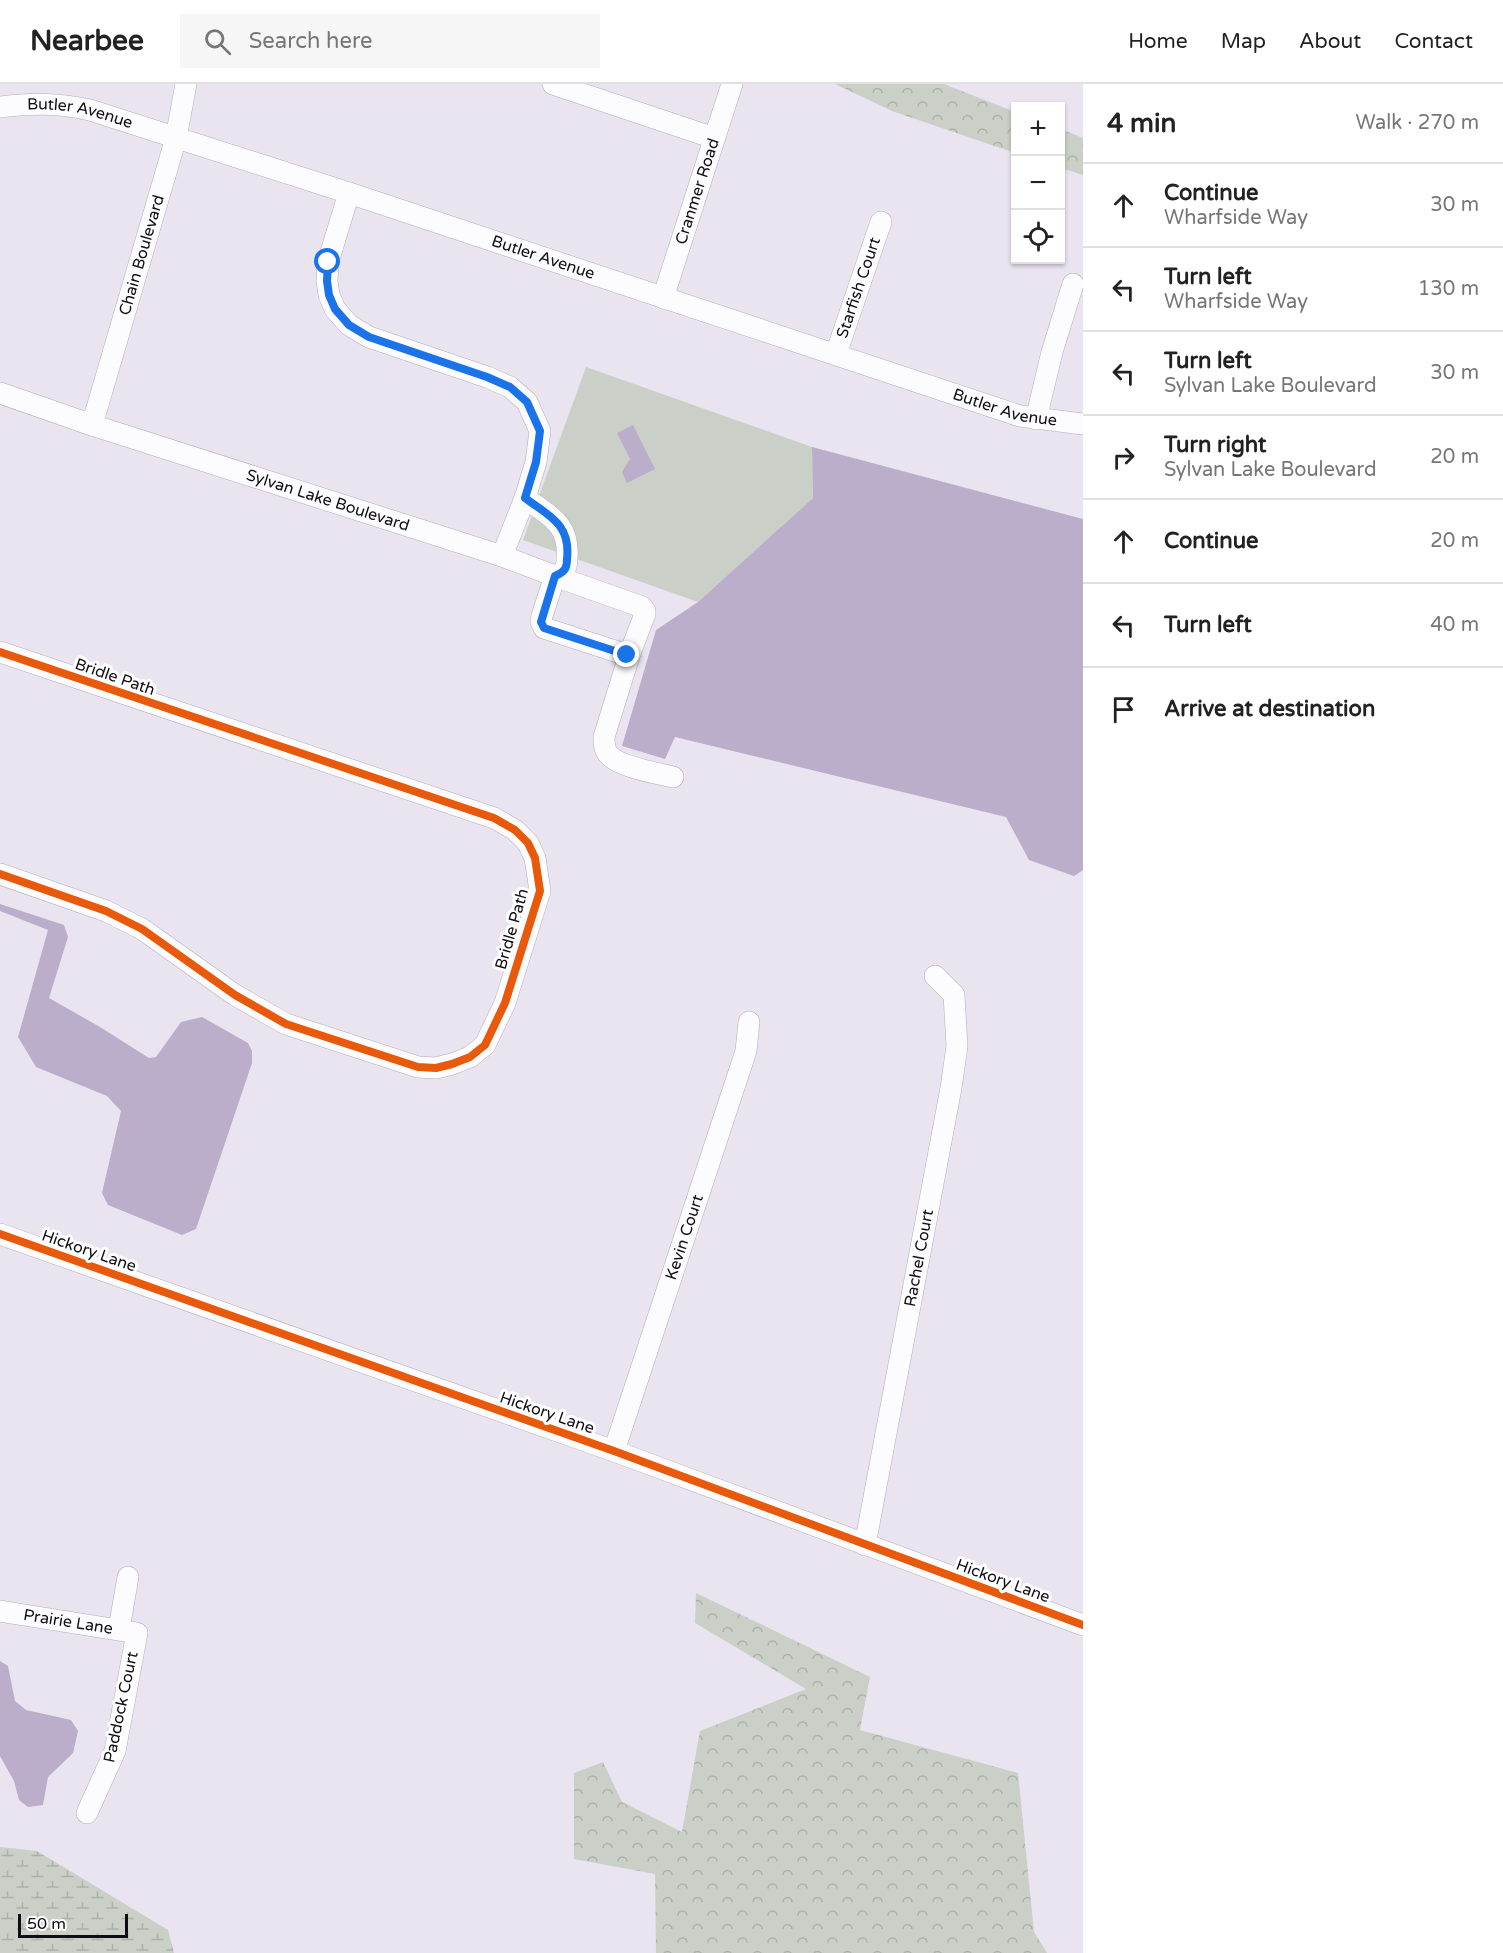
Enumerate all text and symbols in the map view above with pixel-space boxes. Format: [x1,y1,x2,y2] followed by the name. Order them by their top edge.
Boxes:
[180,14,600,68] search box
[30,24,144,58] text: Nearbee
[201,25,234,58] icon: search
[249,28,372,54] text: Search here
[1128,29,1188,54] text: Home
[1221,29,1266,54] text: Map
[1299,29,1361,54] text: About
[1394,29,1473,54] text: Contact
[27,94,135,133] street label: Butler Avenue
[1011,102,1065,264] map controls
[1011,102,1065,156] button: +
[1107,108,1176,139] text: 4 min
[1356,111,1479,135] text: Walk · 270 m
[671,136,724,247] street label: Cranmer Road
[1011,156,1065,210] button: −
[1164,180,1259,206] text: Continue
[1107,189,1140,222] icon: ahead
[115,193,169,318] street label: Chain Boulevard
[1430,193,1479,217] text: 30 m
[1164,206,1308,230] text: Wharfside Way
[1011,210,1065,264] button: locate
[489,231,597,284] street label: Butler Avenue
[832,235,885,341] street label: Starfish Court
[314,248,340,274] route start
[1164,264,1252,290] text: Turn left
[1107,273,1140,306] icon: left
[1418,277,1479,301] text: 130 m
[1164,290,1308,314] text: Wharfside Way
[1164,348,1252,374] text: Turn left
[1107,357,1140,390] icon: left
[1430,361,1479,385] text: 30 m
[1164,374,1377,398] text: Sylvan Lake Boulevard
[950,384,1058,431] street label: Butler Avenue
[1164,432,1266,458] text: Turn right
[1107,441,1140,474] icon: right
[1430,445,1479,469] text: 20 m
[1164,458,1377,482] text: Sylvan Lake Boulevard
[244,465,412,536] street label: Sylvan Lake Boulevard
[1107,525,1140,558] icon: ahead
[1164,528,1259,554] text: Continue
[1430,529,1479,553] text: 20 m
[1107,609,1140,642] icon: left
[1164,612,1252,638] text: Turn left
[1430,613,1479,637] text: 40 m
[613,641,639,667] route end
[72,654,158,700] street label: Bridle Path
[1107,693,1140,726] icon: arrive
[1164,696,1375,722] text: Arrive at destination
[491,886,533,972] street label: Bridle Path
[661,1192,708,1283] street label: Kevin Court
[900,1208,938,1308] street label: Rachel Court
[39,1225,139,1277] street label: Hickory Lane
[497,1387,597,1439] street label: Hickory Lane
[953,1555,1053,1607] street label: Hickory Lane
[22,1605,114,1639] street label: Prairie Lane
[99,1650,143,1764] street label: Paddock Court
[18,1911,128,1938] scale bar
[27,1914,66,1934] text: 50 m

